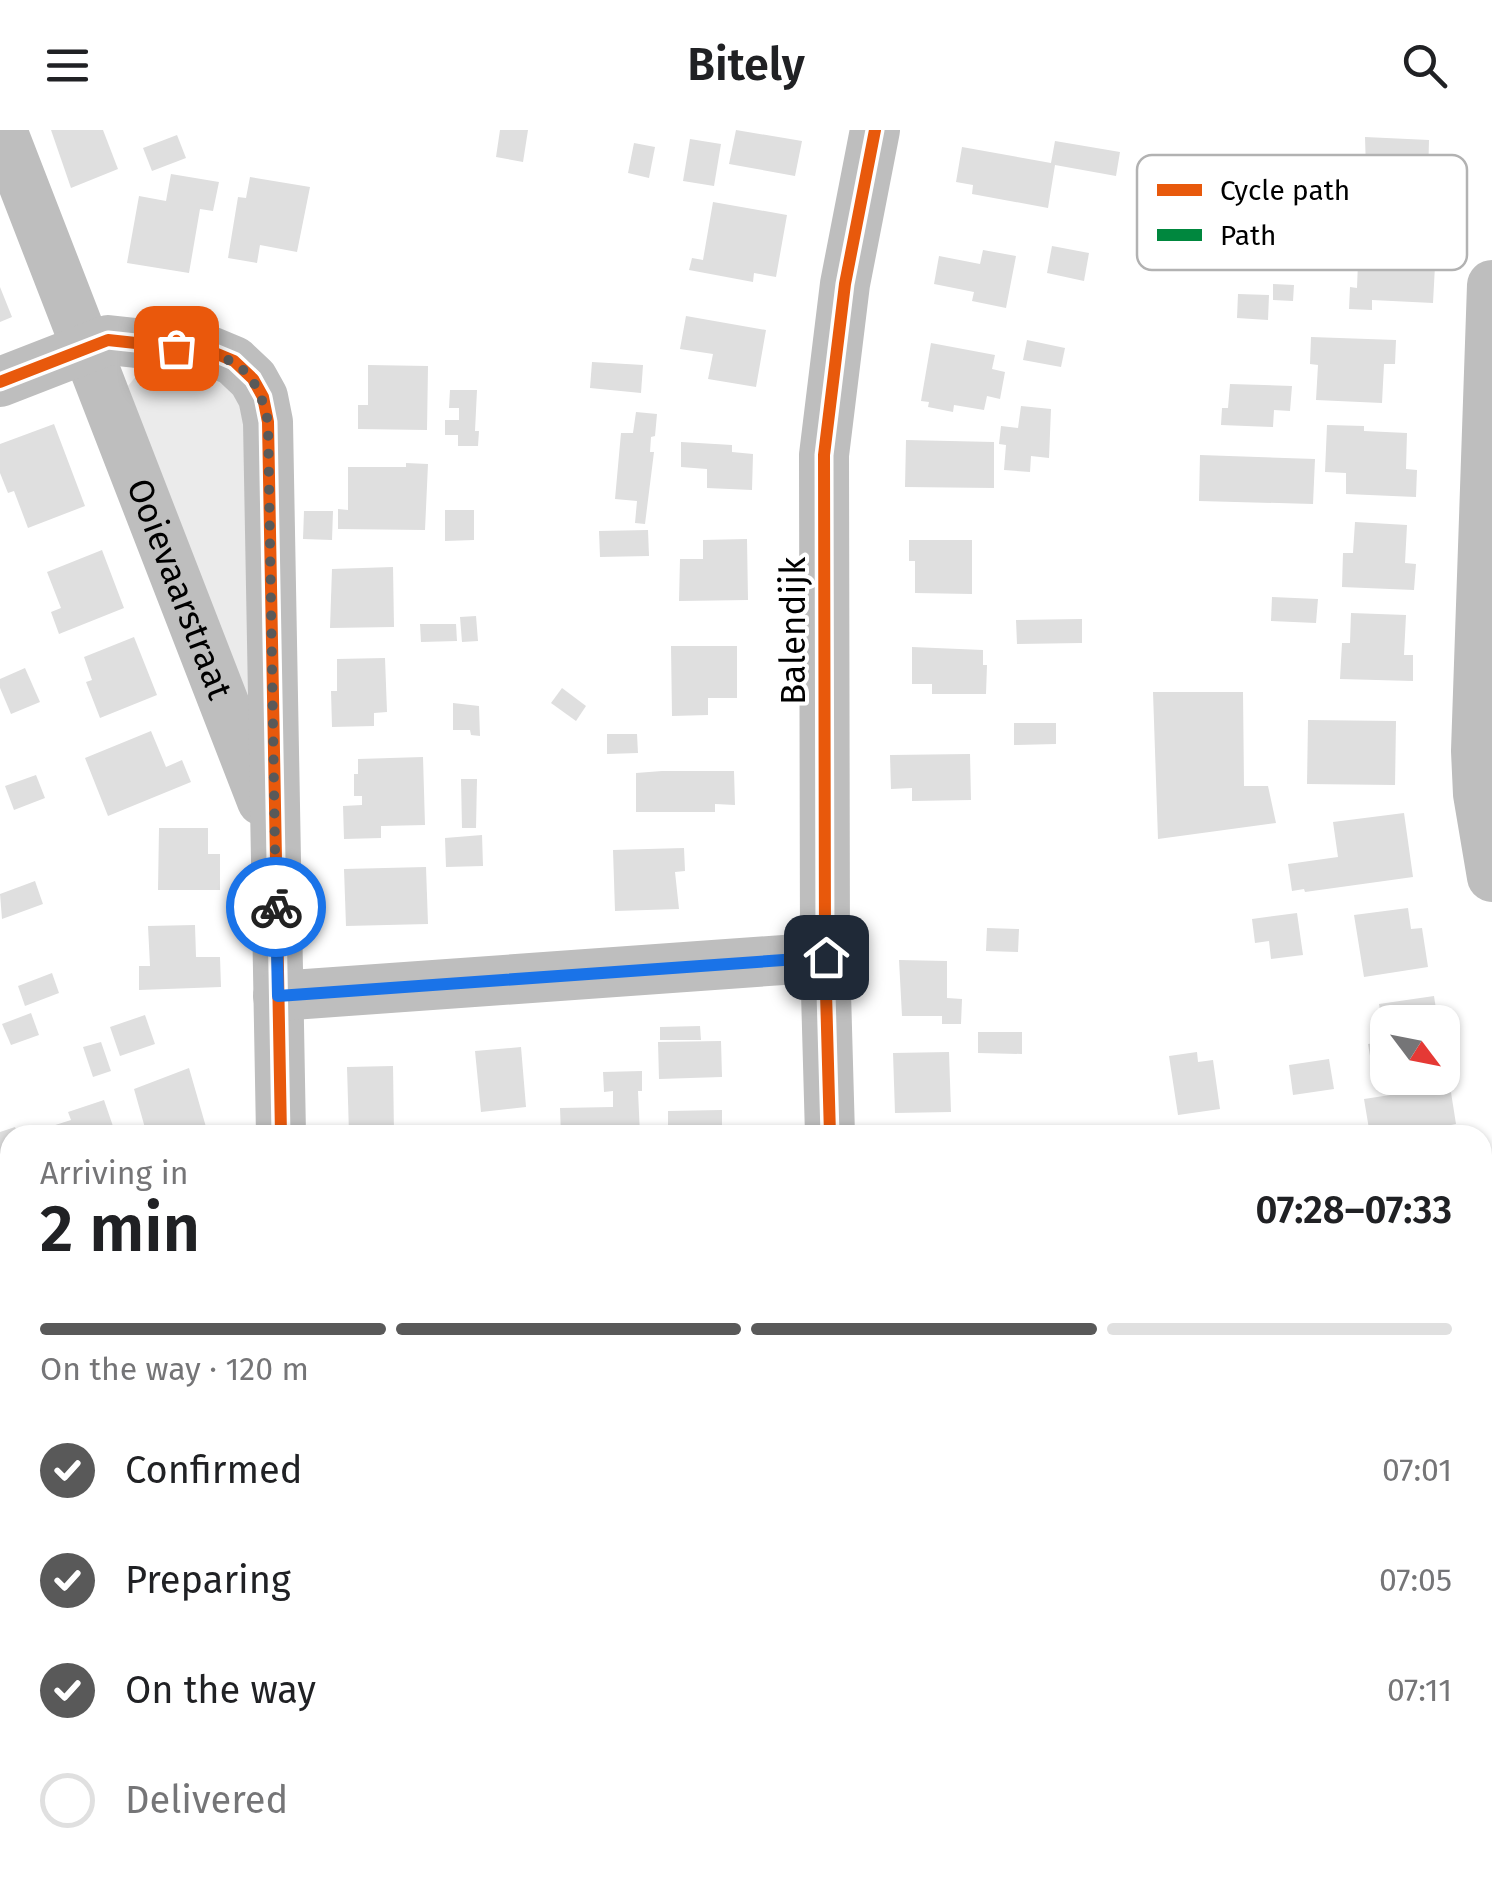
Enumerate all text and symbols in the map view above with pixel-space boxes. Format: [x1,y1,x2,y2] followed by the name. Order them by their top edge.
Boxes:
[40,38,95,93] icon: menu
[687,38,805,92] text: Bitely
[1397,38,1452,93] icon: search
[1137,155,1467,270] legend
[1220,174,1350,207] text: Cycle path
[1220,219,1276,252] text: Path
[134,306,219,391] pin
[149,321,204,376] icon: bag
[118,473,242,705] street label: Ooievaarstraat
[772,557,814,705] street label: Balendijk
[226,857,326,957] courier
[249,880,304,935] icon: bike
[784,915,869,1000] pin
[799,930,854,985] icon: home
[1370,1005,1460,1095] north arrow
[1370,1005,1460,1095] map controls
[40,1154,188,1192] text: Arriving in
[1255,1187,1452,1233] text: 07:28–07:33
[40,1190,200,1268] text: 2 min
[40,1350,309,1388] text: On the way · 120 m
[40,1443,95,1498] icon: check
[125,1447,303,1493] text: Confirmed
[1382,1451,1452,1489] text: 07:01
[40,1553,95,1608] icon: check
[125,1557,291,1603] text: Preparing
[1379,1561,1452,1599] text: 07:05
[40,1663,95,1718] icon: check
[125,1667,316,1713] text: On the way
[1387,1671,1452,1709] text: 07:11
[125,1777,288,1823] text: Delivered

